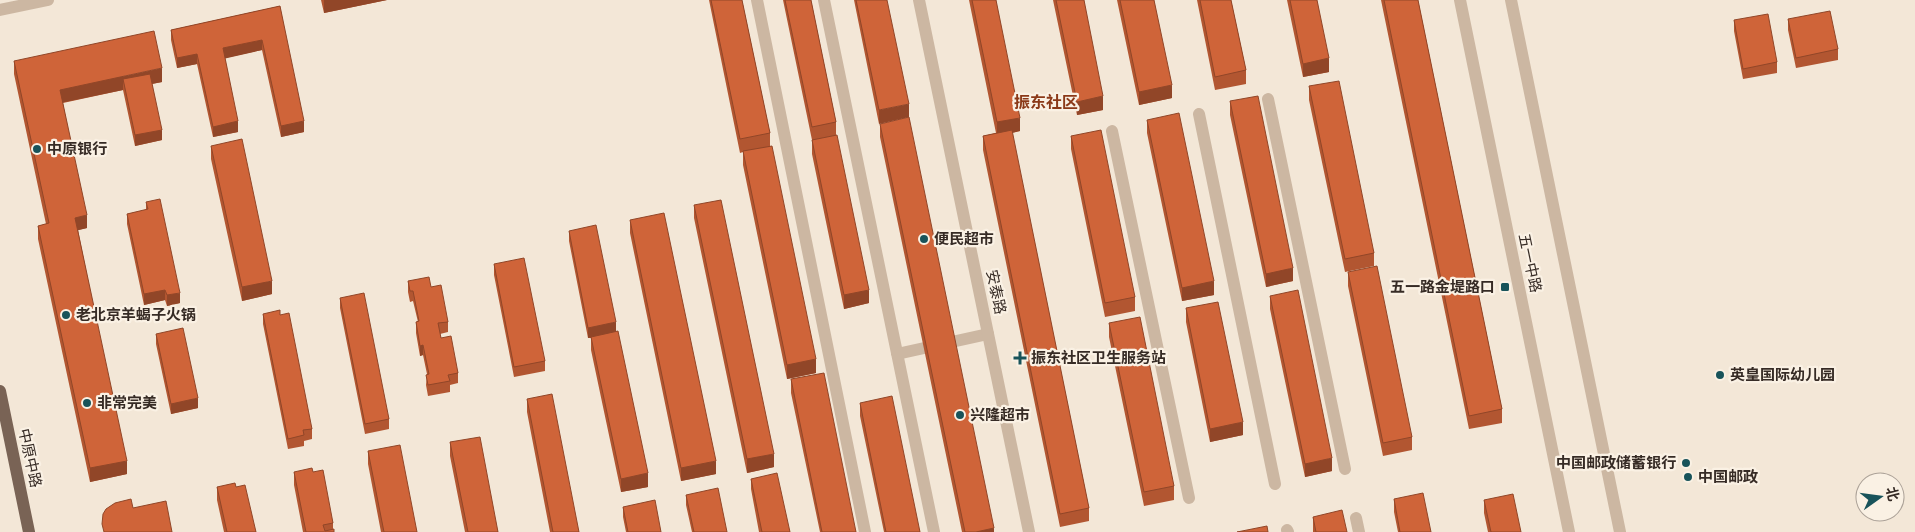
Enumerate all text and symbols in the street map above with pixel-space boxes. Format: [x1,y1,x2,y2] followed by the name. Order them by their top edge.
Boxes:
[1014,93,1078,112] district label: 振东社区
[47,140,107,158] place label: 中原银行
[31,143,43,155] marker: 中原银行
[934,230,994,248] place label: 便民超市
[1515,232,1545,294] street label: 五一中路
[918,233,930,245] marker: 便民超市
[983,268,1009,316] street label: 安泰路
[1390,278,1495,296] place label: 五一路金堤路口
[1499,281,1511,293] marker: 五一路金堤路口
[76,306,196,324] place label: 老北京羊蝎子火锅
[60,309,72,321] marker: 老北京羊蝎子火锅
[1031,349,1166,367] place label: 振东社区卫生服务站
[1013,351,1027,365] marker: 振东社区卫生服务站
[1730,366,1835,384] place label: 英皇国际幼儿园
[1714,369,1726,381] marker: 英皇国际幼儿园
[97,394,157,412] place label: 非常完美
[81,397,93,409] marker: 非常完美
[970,406,1030,424] place label: 兴隆超市
[954,409,966,421] marker: 兴隆超市
[15,427,45,489] street label: 中原中路
[1556,454,1676,472] place label: 中国邮政储蓄银行
[1680,457,1692,469] marker: 中国邮政储蓄银行
[1698,468,1758,486] place label: 中国邮政
[1682,471,1694,483] marker: 中国邮政
[1855,472,1905,522] north arrow
[1882,485,1902,503] text: 北

